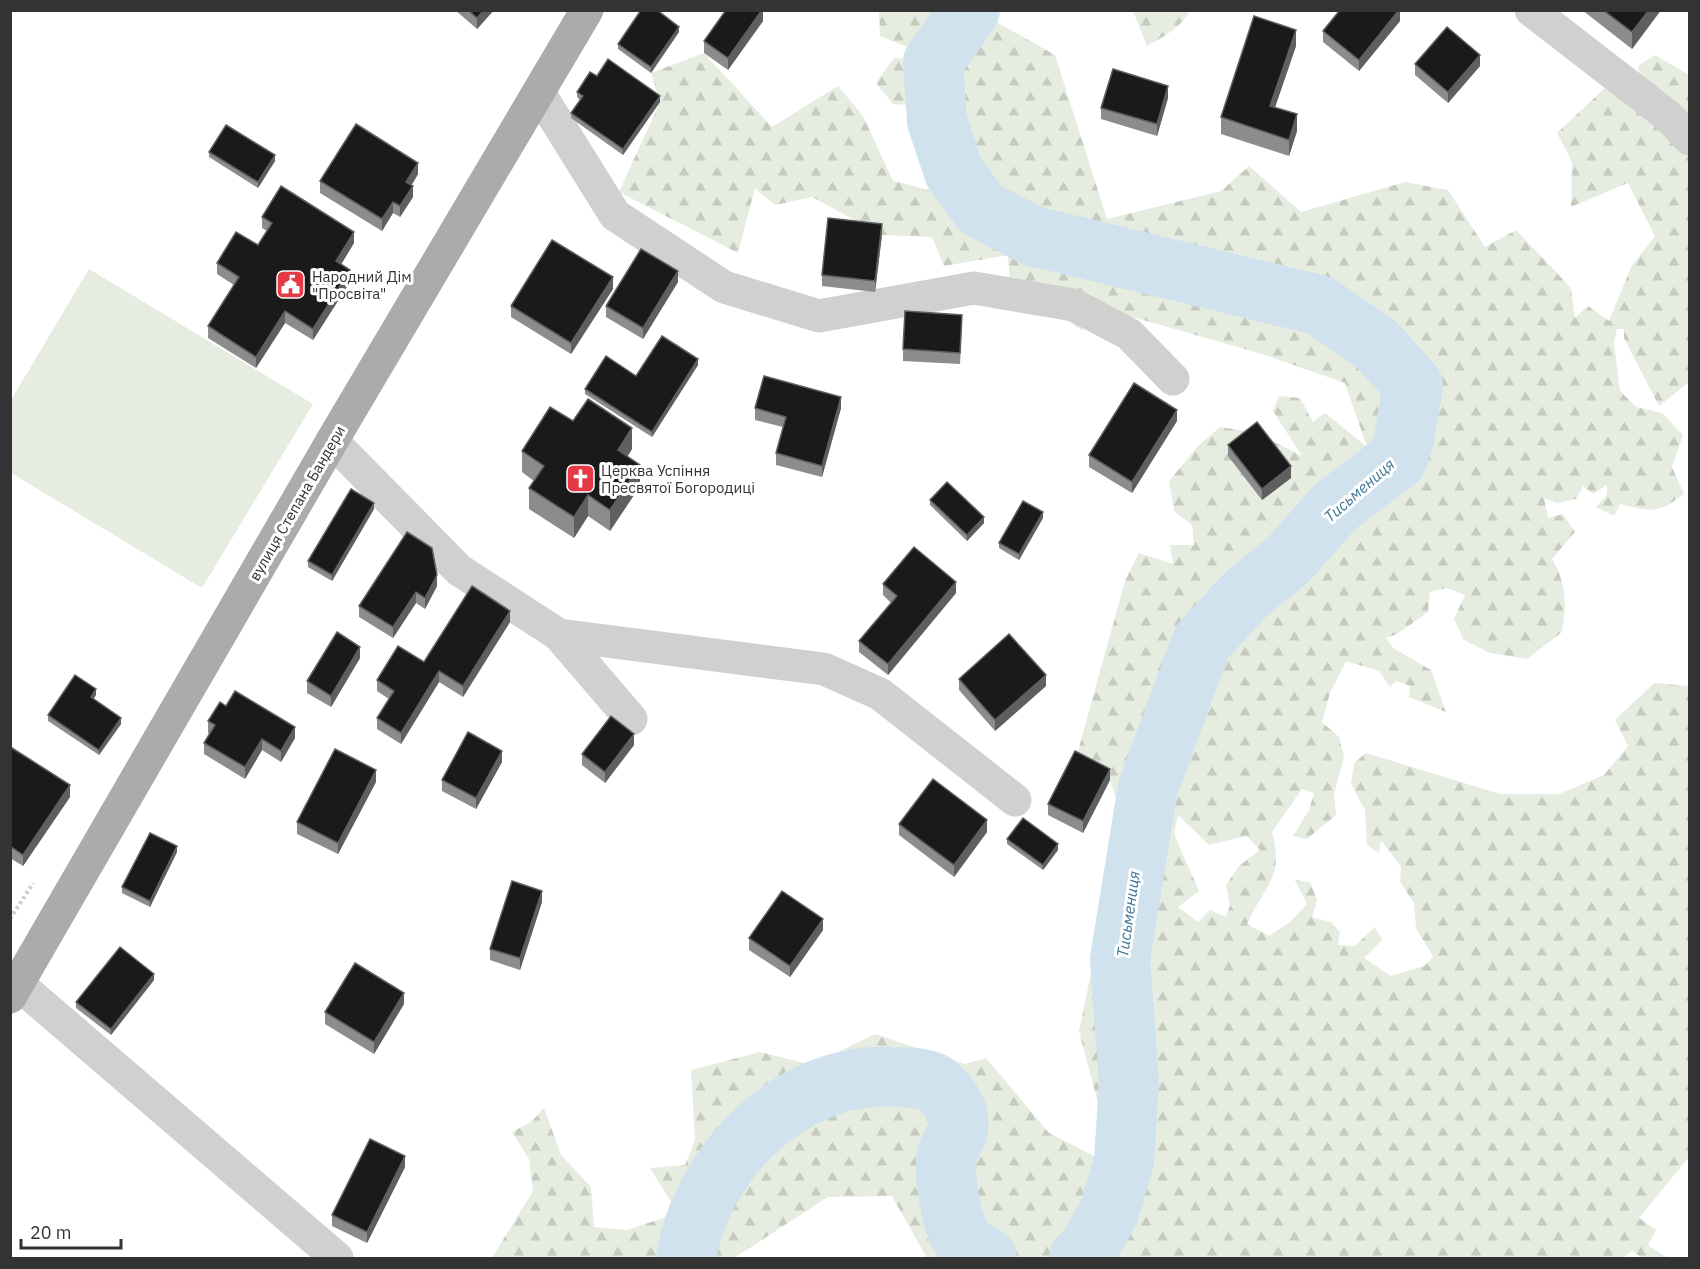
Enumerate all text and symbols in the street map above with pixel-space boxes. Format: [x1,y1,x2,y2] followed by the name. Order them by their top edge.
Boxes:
[312,267,412,303] place label: Народний Дім "Просвіта"
[275,269,307,301] public building icon: Народний Дім "Просвіта"
[245,422,349,584] street label: вулиця Степана Бандери
[1320,454,1398,526] water label: Тисьмениця
[601,461,755,497] place label: Церква Успіння Пресвятої Богородиці
[564,463,596,495] church icon: Церква Успіння Пресвятої Богородиці
[1112,869,1144,959] water label: Тисьмениця
[21,1212,122,1250] scale bar
[30,1221,72,1244] text: 20 m

